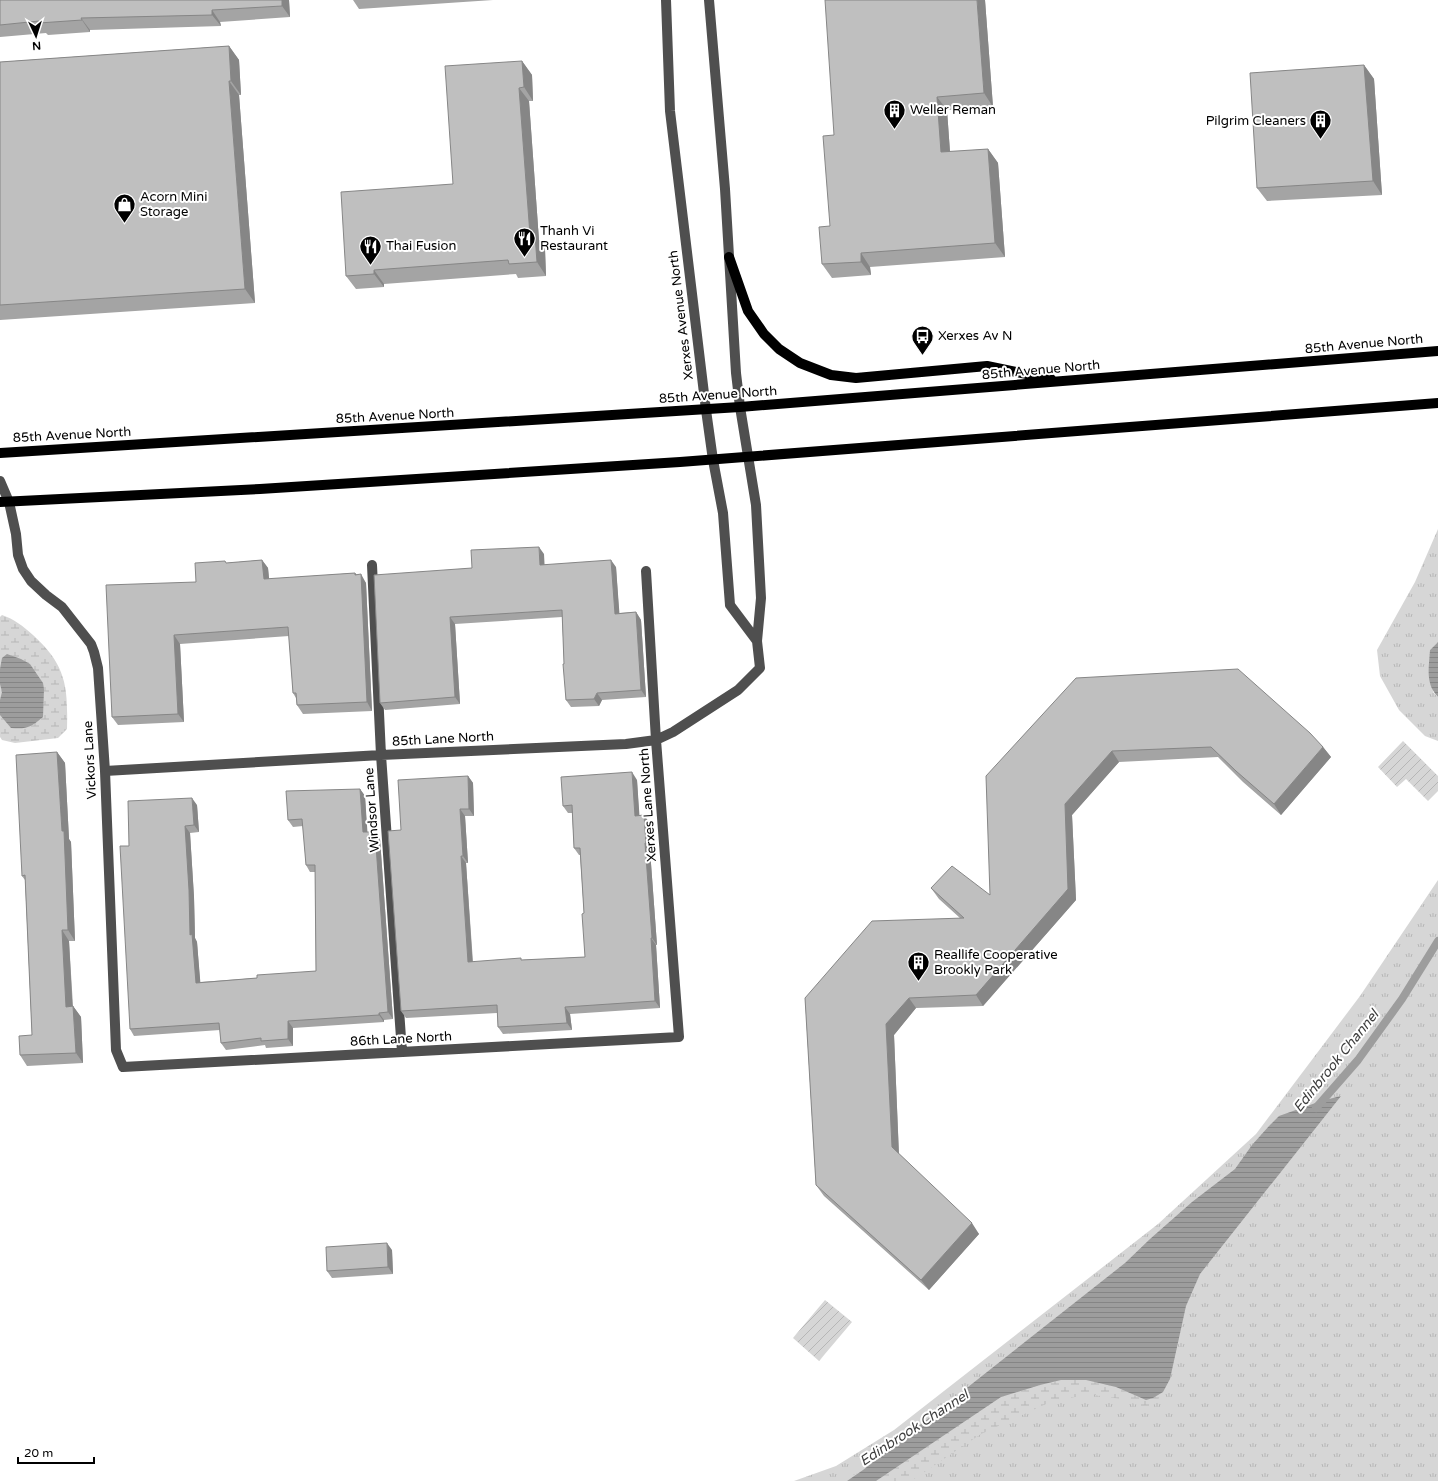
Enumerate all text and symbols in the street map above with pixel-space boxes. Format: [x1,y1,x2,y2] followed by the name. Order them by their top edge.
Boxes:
[16,16,56,56] north arrow
[32,39,42,52] text: N
[882,97,908,130] building icon: Weller Reman
[910,102,996,118] place label: Weller Reman
[1308,108,1334,141] building icon: Pilgrim Cleaners
[1206,113,1306,129] place label: Pilgrim Cleaners
[140,189,207,220] place label: Acorn Mini Storage
[111,191,137,224] shop icon: Acorn Mini Storage
[540,223,608,254] place label: Thanh Vi Restaurant
[512,225,538,258] restaurant icon: Thanh Vi Restaurant
[357,233,383,266] restaurant icon: Thai Fusion
[386,238,456,254] place label: Thai Fusion
[665,249,697,381] street label: Xerxes Avenue North
[909,323,935,356] bus stop icon: Xerxes Av N
[938,328,1012,344] place label: Xerxes Av N
[1304,331,1424,357] street label: 85th Avenue North
[981,357,1101,383] street label: 85th Avenue North
[658,383,778,407] street label: 85th Avenue North
[335,405,455,427] street label: 85th Avenue North
[12,424,132,446] street label: 85th Avenue North
[80,720,100,800] street label: Vickors Lane
[392,728,494,750] street label: 85th Lane North
[636,748,660,862] street label: Xerxes Lane North
[361,767,383,853] street label: Windsor Lane
[934,947,1058,978] place label: Reallife Cooperative Brookly Park
[906,949,932,982] building icon: Reallife Cooperative Brookly Park
[1290,1005,1383,1115] water label: Edinbrook Channel
[350,1028,452,1050] street label: 86th Lane North
[856,1386,973,1470] water label: Edinbrook Channel
[18,1439,94,1465] scale bar
[24,1446,53,1460] text: 20 m

